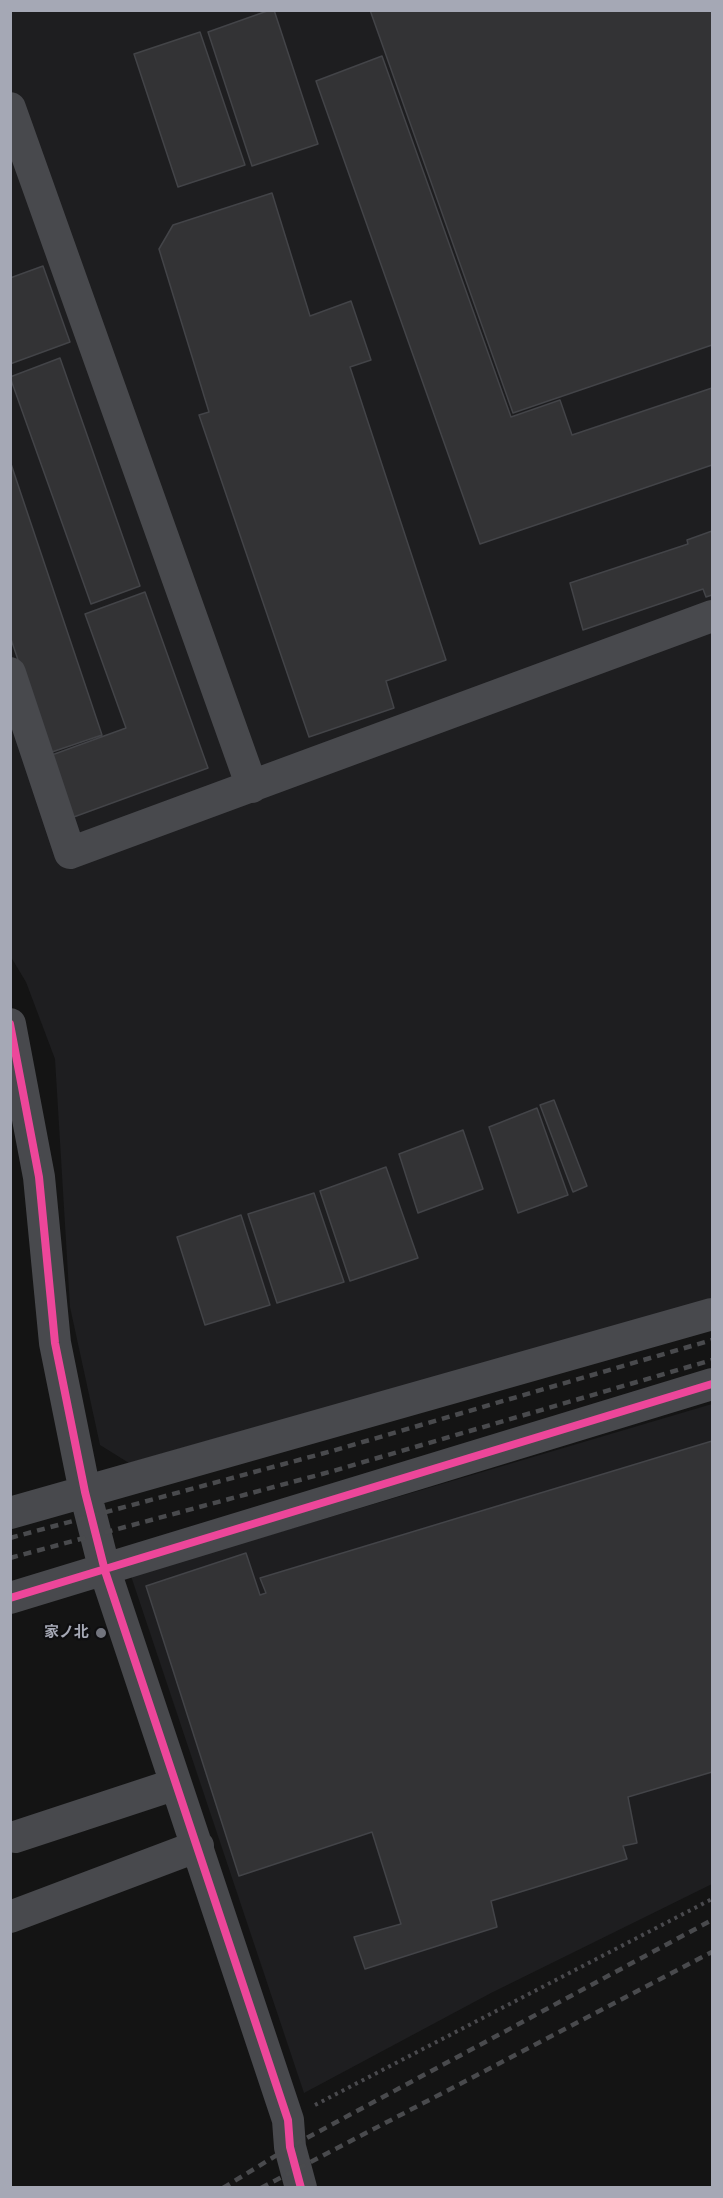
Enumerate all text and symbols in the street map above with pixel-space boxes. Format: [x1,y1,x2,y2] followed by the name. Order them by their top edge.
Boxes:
[44,1624,89,1642] place label: 家ノ北
[94,1626,108,1640] marker: 家ノ北

